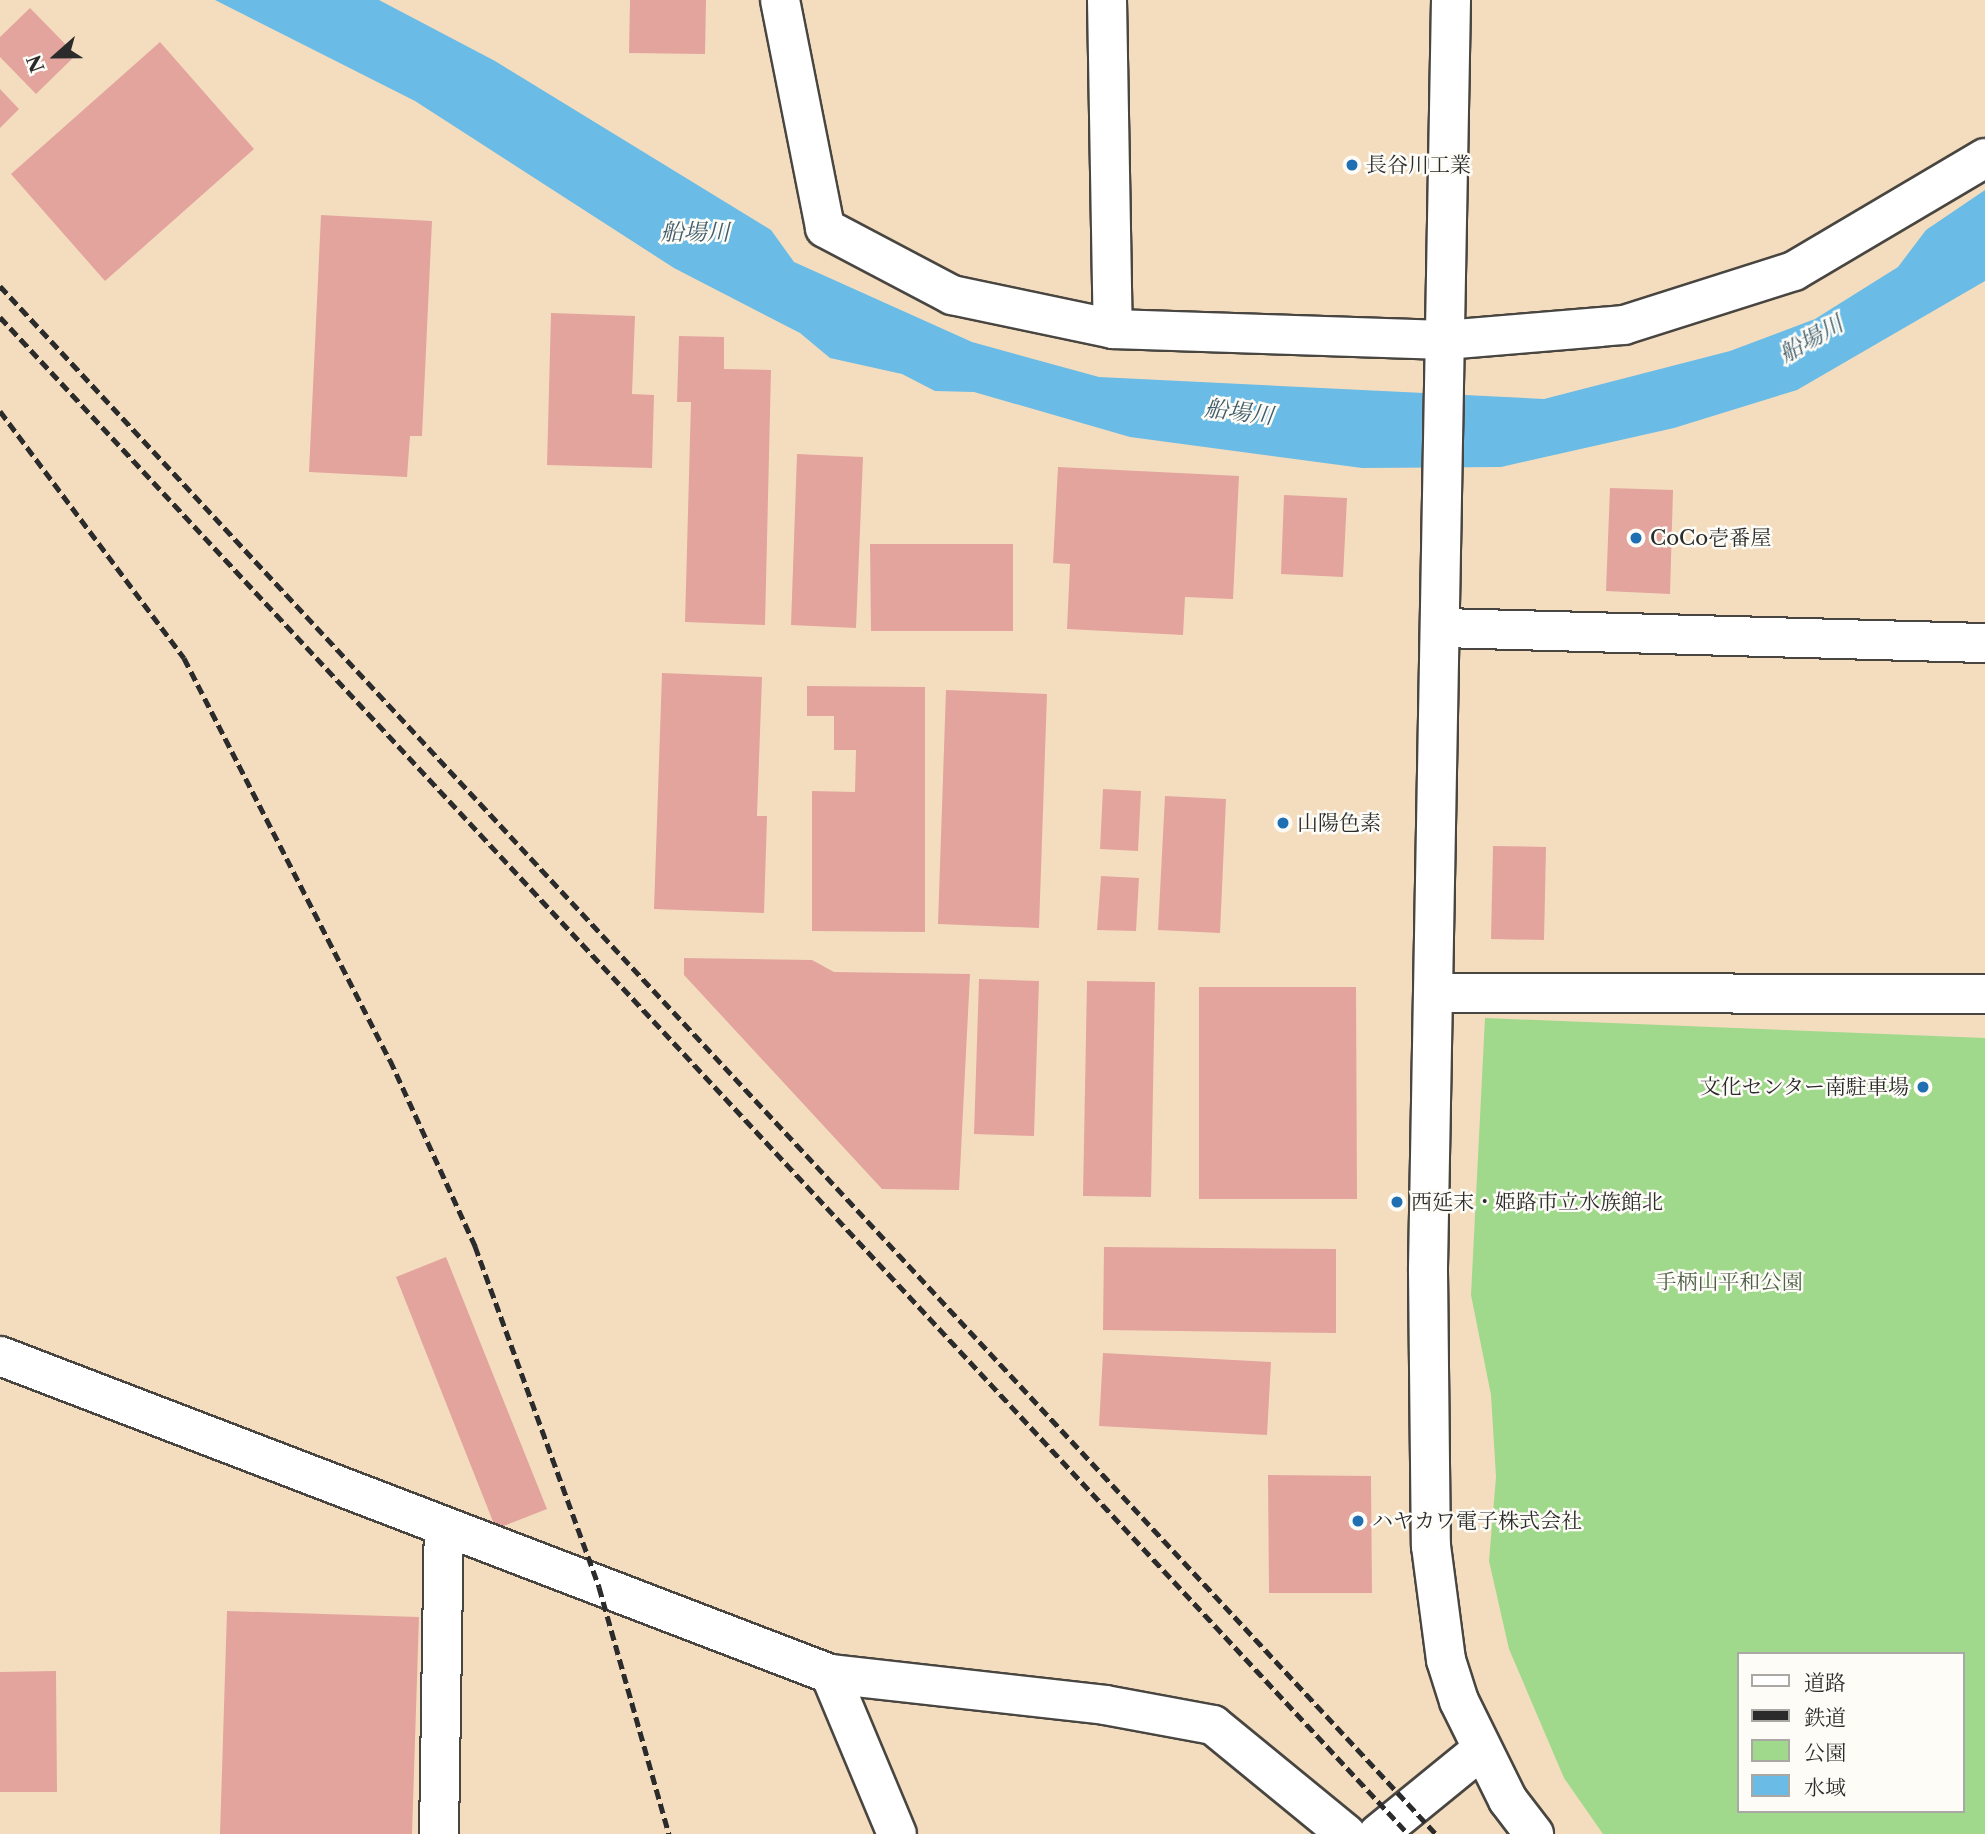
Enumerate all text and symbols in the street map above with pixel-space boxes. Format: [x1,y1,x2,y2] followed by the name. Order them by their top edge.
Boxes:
[21,21,91,91] north arrow
[22,52,50,76] text: N
[1366,152,1471,178] place label: 長谷川工業
[1344,157,1360,173] marker: 長谷川工業
[661,218,729,246] water label: 船場川
[1774,310,1848,368] water label: 船場川
[1203,394,1275,430] water label: 船場川
[1650,525,1771,551] place label: CoCo壱番屋
[1628,530,1644,546] marker: CoCo壱番屋
[1297,810,1381,836] place label: 山陽色素
[1275,815,1291,831] marker: 山陽色素
[1699,1074,1909,1100] place label: 文化センター南駐車場
[1915,1079,1931,1095] marker: 文化センター南駐車場
[1411,1189,1663,1215] place label: 西延末・姫路市立水族館北
[1389,1194,1405,1210] marker: 西延末・姫路市立水族館北
[1656,1269,1802,1295] park label: 手柄山平和公園
[1372,1508,1582,1534] place label: ハヤカワ電子株式会社
[1350,1513,1366,1529] marker: ハヤカワ電子株式会社
[1736,1652,1964,1813] legend
[1804,1670,1846,1695] text: 道路
[1804,1705,1846,1730] text: 鉄道
[1804,1740,1846,1765] text: 公園
[1804,1775,1846,1800] text: 水域

